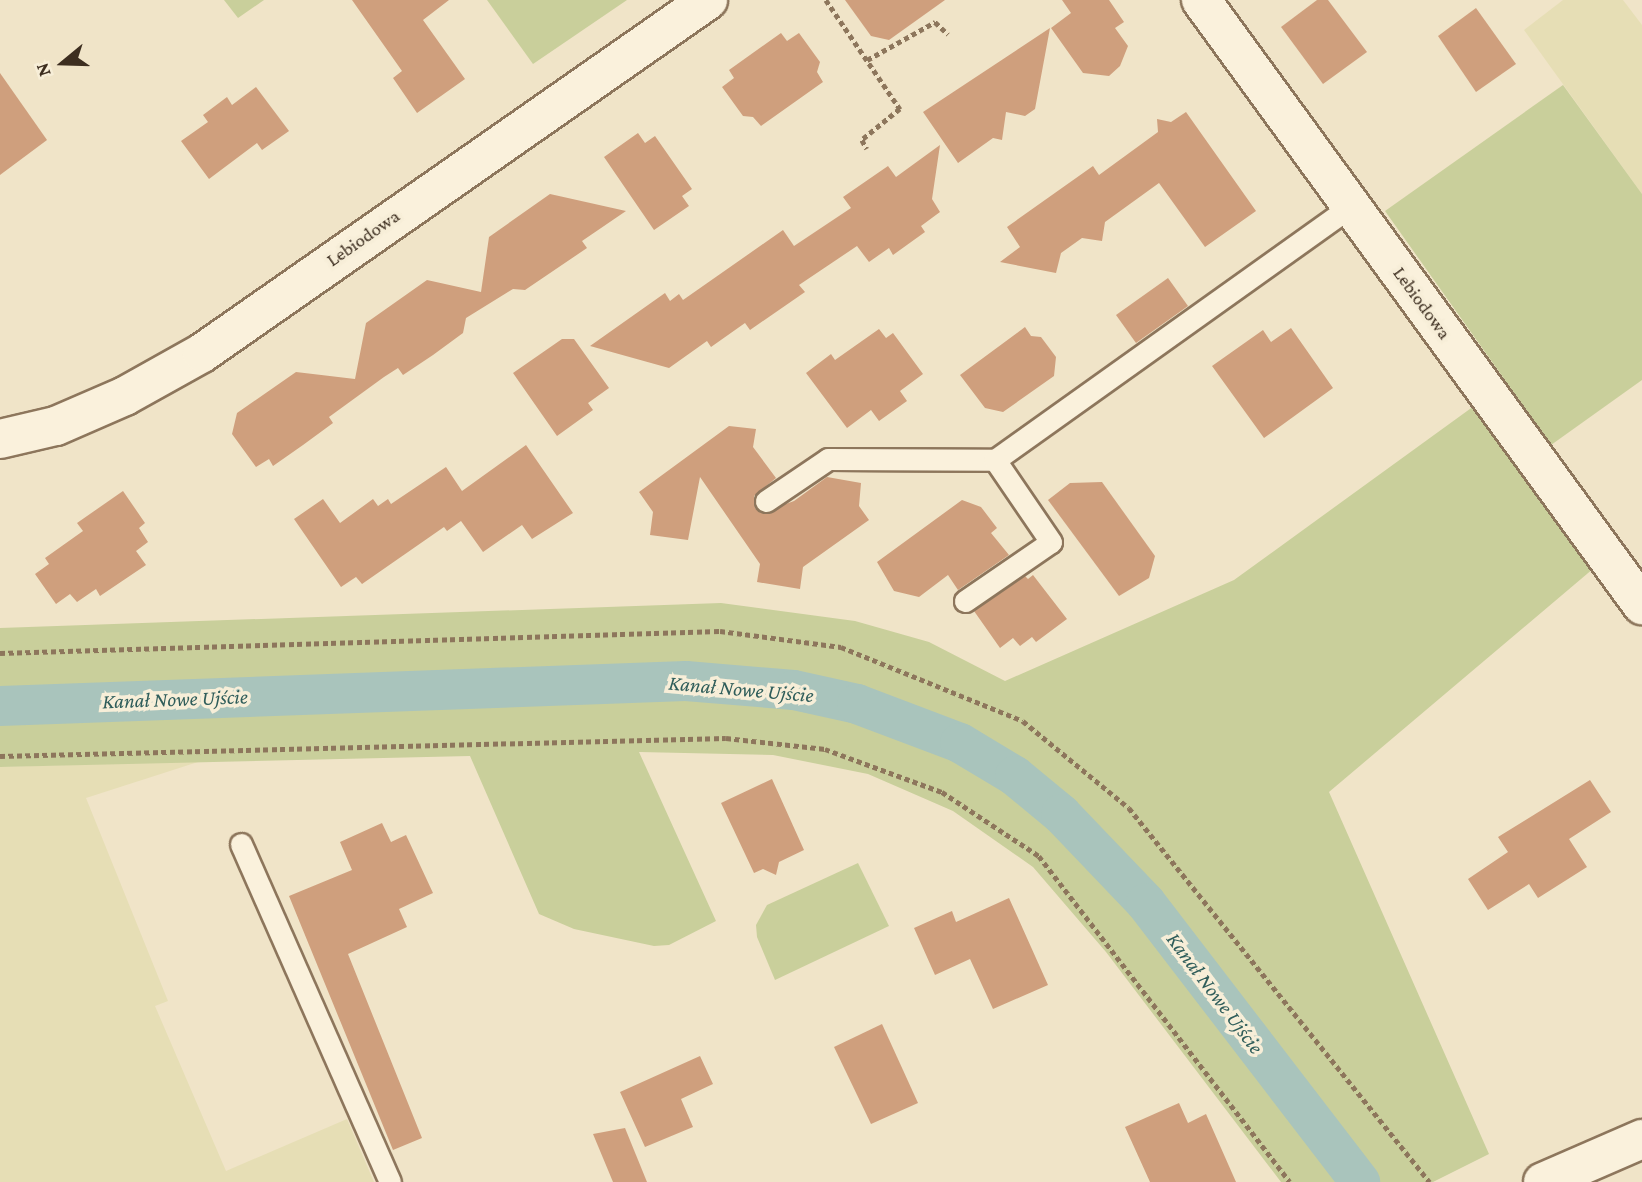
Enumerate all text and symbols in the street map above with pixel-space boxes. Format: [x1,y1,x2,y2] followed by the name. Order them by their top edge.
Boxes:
[28,28,98,98] north arrow
[31,60,55,80] text: N
[322,205,404,271] street label: Lebiodowa
[1388,262,1456,344] street label: Lebiodowa
[667,670,815,708] water label: Kanał Nowe Ujście
[102,684,248,714] water label: Kanał Nowe Ujście
[1161,927,1269,1059] water label: Kanał Nowe Ujście

